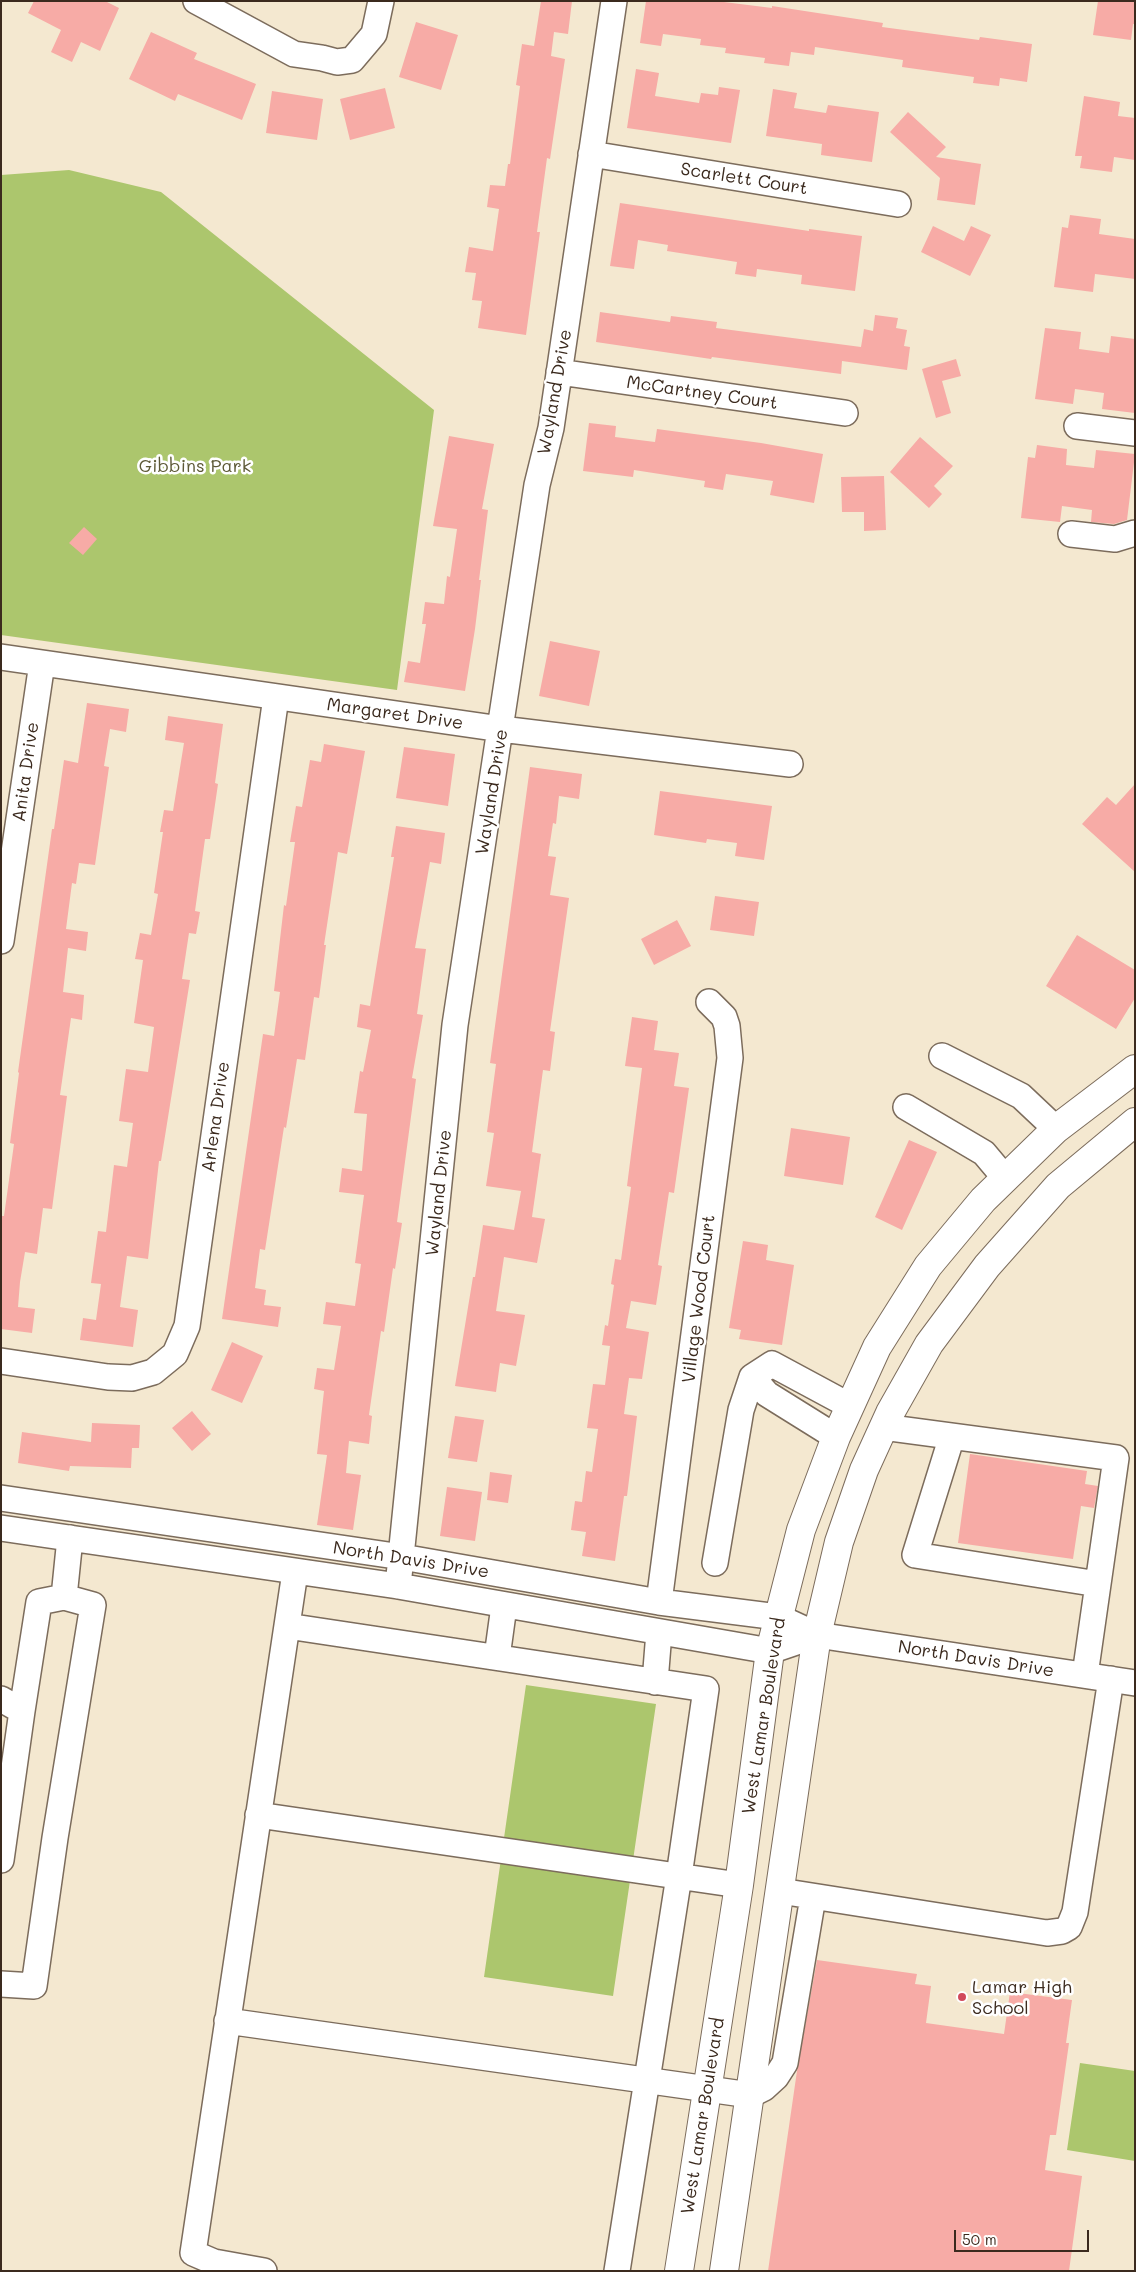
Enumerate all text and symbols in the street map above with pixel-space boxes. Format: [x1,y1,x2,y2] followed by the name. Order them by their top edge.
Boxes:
[679,158,809,200] street label: Scarlett Court
[533,328,577,456] street label: Wayland Drive
[625,372,779,414] street label: McCartney Court
[139,455,251,477] park label: Gibbins Park
[325,694,465,734] street label: Margaret Drive
[8,721,44,823] street label: Anita Drive
[471,728,513,856] street label: Wayland Drive
[198,1060,234,1174] street label: Arlena Drive
[422,1129,456,1257] street label: Wayland Drive
[678,1214,720,1384] street label: Village Wood Court
[332,1537,490,1583] street label: North Davis Drive
[738,1616,790,1816] street label: West Lamar Boulevard
[897,1636,1055,1682] street label: North Davis Drive
[972,1976,1072,2018] place label: Lamar High School
[956,1991,968,2003] marker: Lamar High School
[677,2016,729,2216] street label: West Lamar Boulevard
[956,2220,1091,2252] scale bar
[962,2229,997,2249] text: 50 m

